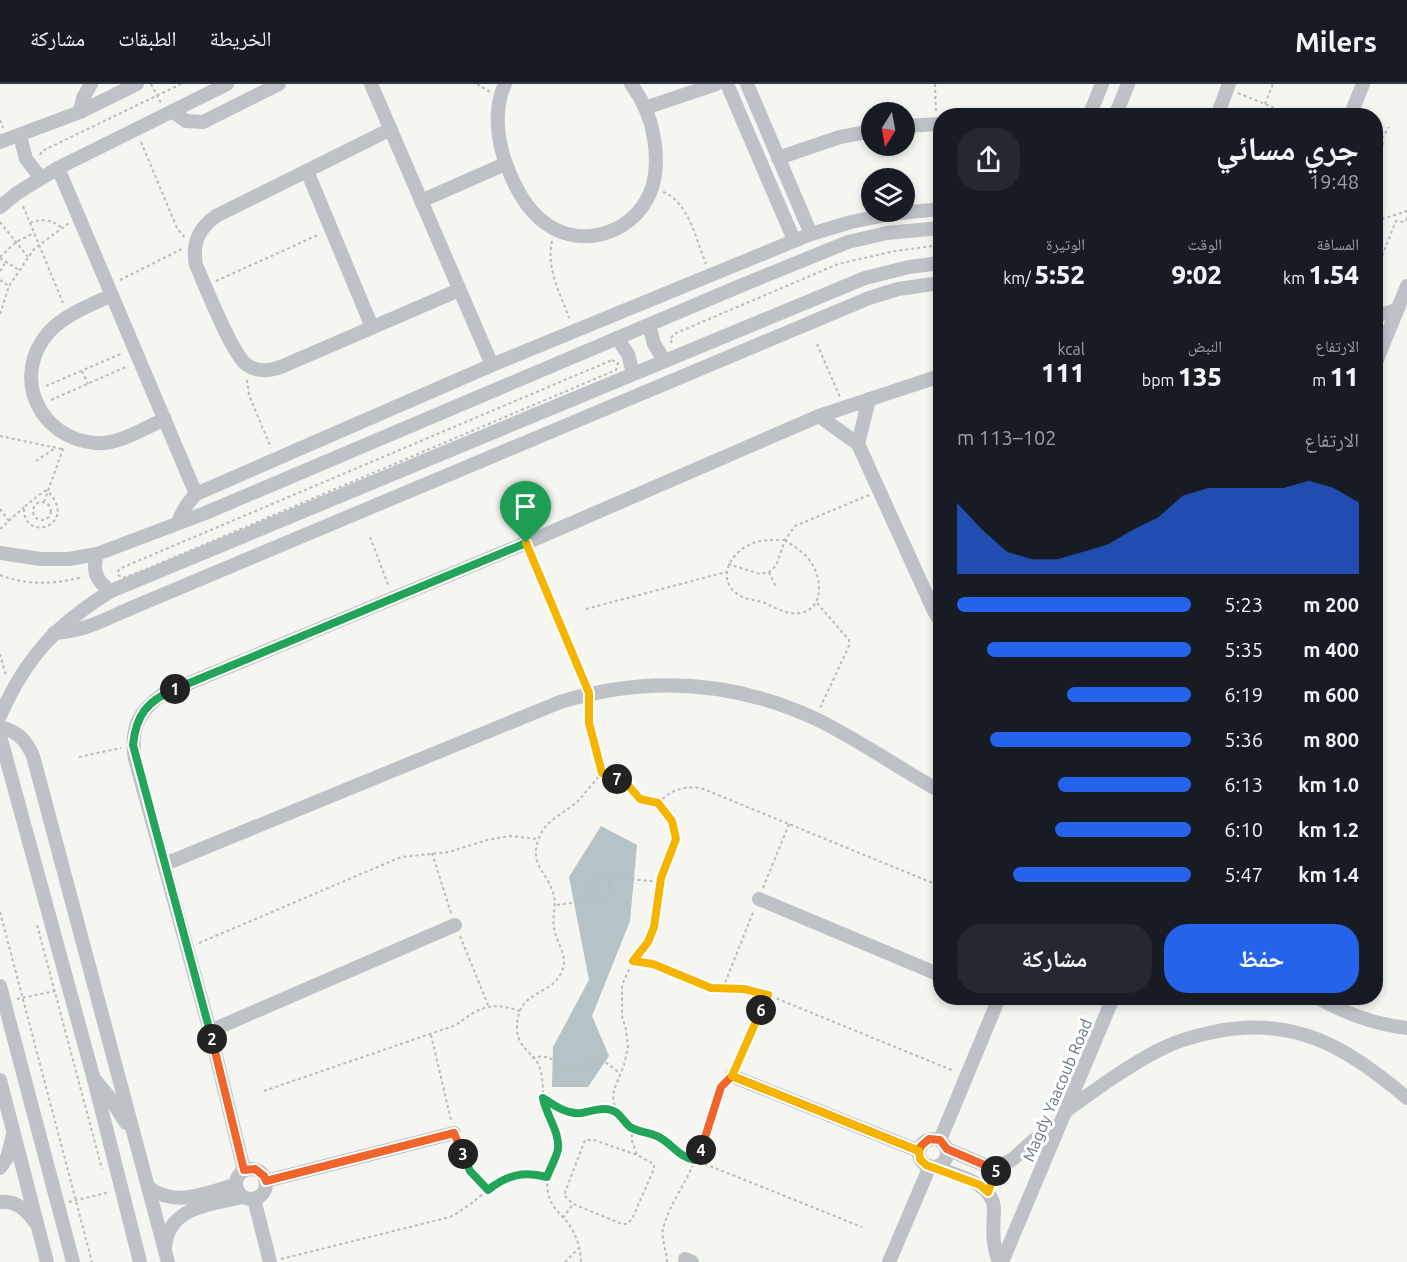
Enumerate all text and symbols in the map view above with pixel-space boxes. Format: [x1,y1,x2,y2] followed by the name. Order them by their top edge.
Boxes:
[30,26,85,50] text: مشاركة
[118,26,177,50] text: الطبقات
[210,26,271,50] text: الخريطة
[1295,26,1377,57] text: Milers
[861,102,915,156] north arrow
[861,102,915,222] map controls
[957,128,1020,191] button: share
[1216,129,1359,166] text: جري مسائي
[861,168,915,222] button: layers
[1309,170,1359,193] text: 19:48
[1046,235,1085,253] text: الوتيرة
[1188,235,1222,253] text: الوقت
[1317,235,1359,253] text: المسافة
[1035,260,1085,289] text: 5:52
[1172,260,1222,289] text: 9:02
[1309,260,1359,289] text: 1.54
[1003,269,1035,287] text: /km
[1283,269,1309,287] text: km
[1188,337,1222,355] text: النبض
[1315,337,1359,355] text: الارتفاع
[1057,340,1085,358] text: kcal
[1041,358,1085,387] text: 111
[1178,362,1222,391] text: 135
[1330,362,1359,391] text: 11
[1142,371,1178,389] text: bpm
[1312,371,1330,389] text: m
[957,426,1056,449] text: 102–113 m
[1304,428,1359,451] text: الارتفاع
[500,481,551,543] pin
[509,490,542,523] icon: arrive
[1224,593,1263,616] text: 5:23
[1303,593,1359,616] text: 200 m
[1224,638,1263,661] text: 5:35
[1303,638,1359,661] text: 400 m
[160,674,190,704] pin: 1
[170,680,180,698] text: 1
[1224,683,1263,706] text: 6:19
[1303,683,1359,706] text: 600 m
[1224,728,1263,751] text: 5:36
[1303,728,1359,751] text: 800 m
[602,764,632,794] pin: 7
[612,770,622,788] text: 7
[1224,773,1263,796] text: 6:13
[1298,773,1359,796] text: 1.0 km
[1224,818,1263,841] text: 6:10
[1298,818,1359,841] text: 1.2 km
[1224,863,1263,886] text: 5:47
[1298,863,1359,886] text: 1.4 km
[957,924,1152,993] button: مشاركة
[1164,924,1359,993] button: حفظ
[746,995,776,1025] pin: 6
[756,1001,766,1019] text: 6
[1019,1016,1095,1164] street label: Magdy Yaacoub Road
[197,1024,227,1054] pin: 2
[207,1030,217,1048] text: 2
[686,1135,716,1165] pin: 4
[448,1139,478,1169] pin: 3
[696,1141,706,1159] text: 4
[458,1145,468,1163] text: 3
[981,1156,1011,1186] pin: 5
[991,1162,1001,1180] text: 5

